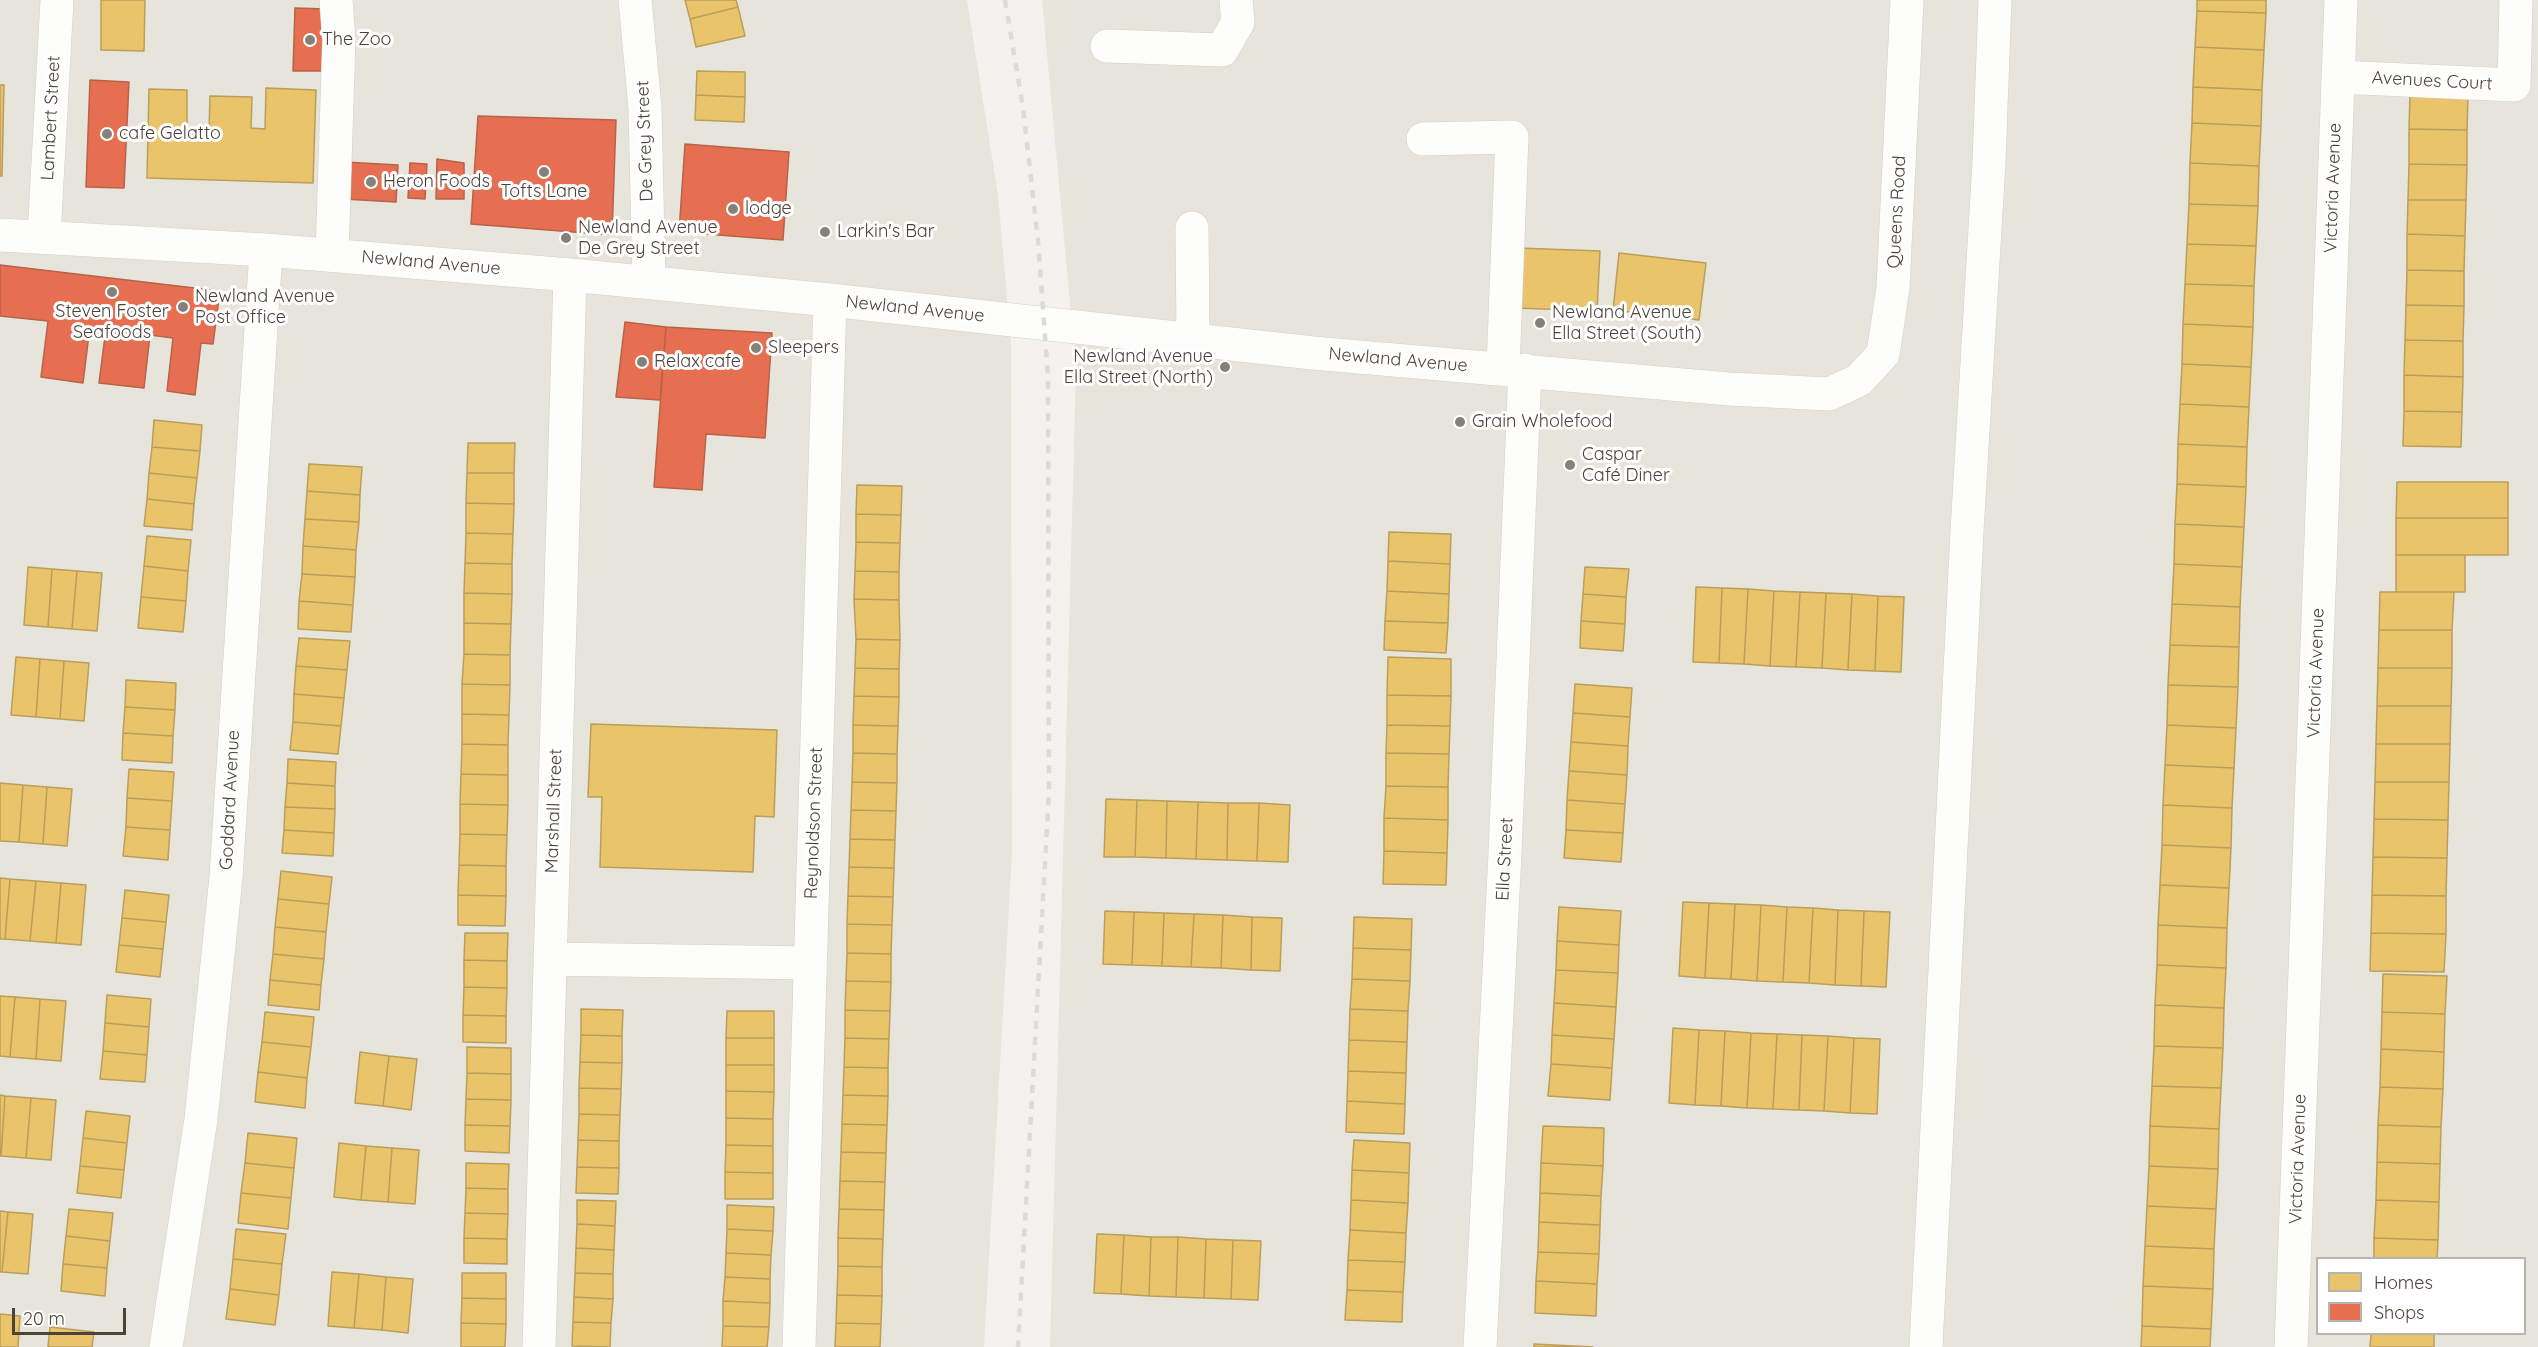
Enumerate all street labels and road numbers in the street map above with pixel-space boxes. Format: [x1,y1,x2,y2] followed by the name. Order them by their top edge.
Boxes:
[37,55,65,181] street label: Lambert Street
[2371,67,2493,95] street label: Avenues Court
[632,80,658,202] street label: De Grey Street
[2320,123,2346,253] street label: Victoria Avenue
[1883,155,1911,269] street label: Queens Road
[361,246,501,280] street label: Newland Avenue
[844,291,986,327] street label: Newland Avenue
[1328,343,1468,377] street label: Newland Avenue
[2303,608,2329,738] street label: Victoria Avenue
[216,730,244,870] street label: Goddard Avenue
[801,747,827,899] street label: Reynoldson Street
[541,748,567,874] street label: Marshall Street
[1492,817,1518,901] street label: Ella Street
[2285,1094,2311,1224] street label: Victoria Avenue

